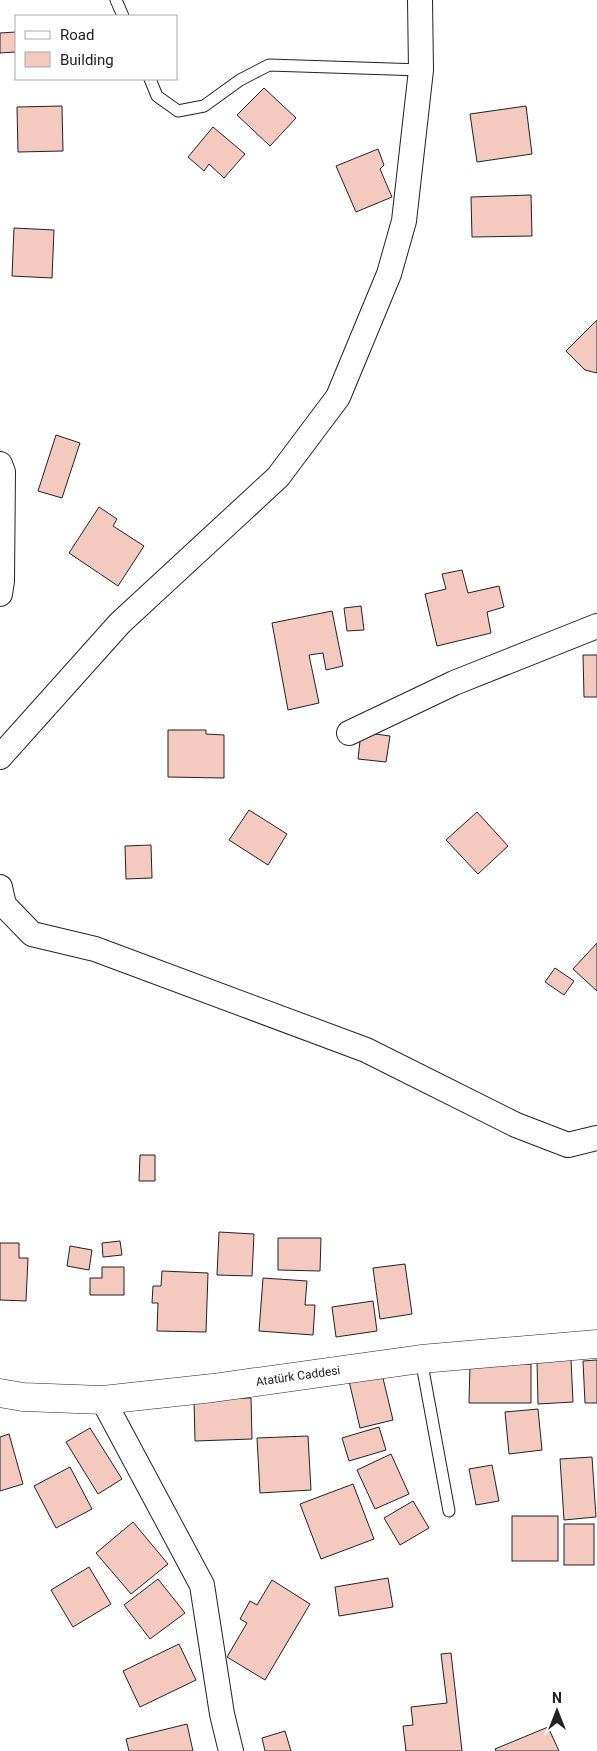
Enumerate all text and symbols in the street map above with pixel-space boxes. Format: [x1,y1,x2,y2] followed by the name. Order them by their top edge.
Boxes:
[15,15,178,80] legend
[60,26,94,44] text: Road
[60,51,114,69] text: Building
[255,1363,341,1389] street label: Atatürk Caddesi
[532,1686,582,1736] north arrow
[552,1690,562,1706] text: N

